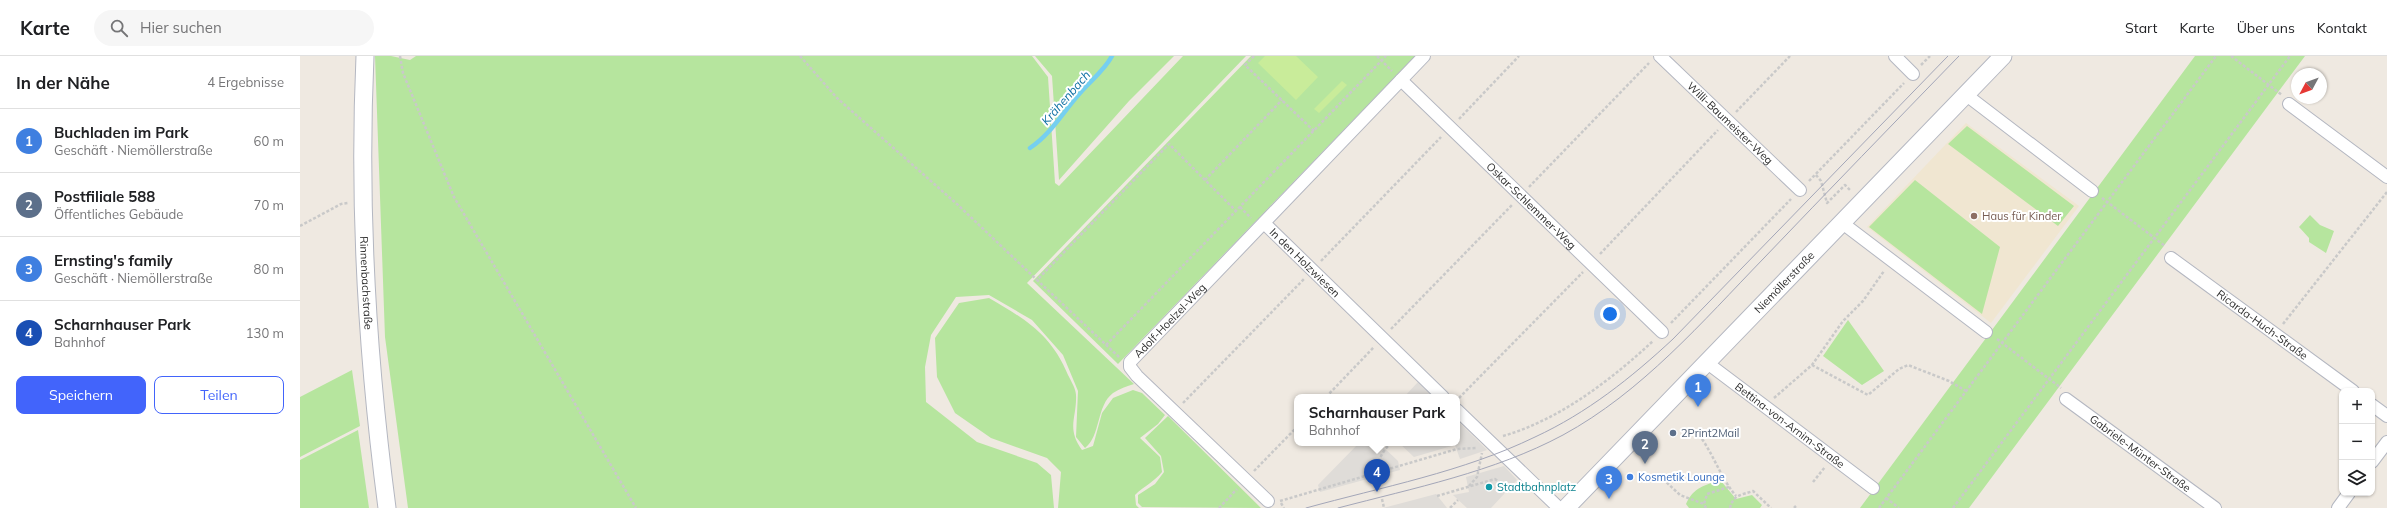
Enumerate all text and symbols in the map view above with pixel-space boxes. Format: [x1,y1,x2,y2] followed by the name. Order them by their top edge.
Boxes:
[94,10,374,46] search box
[20,16,70,40] text: Karte
[108,17,130,39] icon: search
[140,18,222,37] text: Hier suchen
[2125,19,2157,37] text: Start
[2179,19,2215,37] text: Karte
[2237,19,2295,37] text: Über uns
[2317,19,2367,37] text: Kontakt
[1038,67,1093,128] water label: Krähenbach
[2291,68,2327,104] north arrow
[16,72,110,93] text: In der Nähe
[207,74,284,90] text: 4 Ergebnisse
[1684,79,1776,167] street label: Willi-Baumeister-Weg
[54,123,188,142] text: Buchladen im Park
[25,133,33,149] text: 1
[254,133,284,149] text: 60 m
[54,142,213,158] text: Geschäft · Niemöllerstraße
[1483,159,1579,252] street label: Oskar-Schlemmer-Weg
[54,187,155,206] text: Postfiliale 588
[25,197,33,213] text: 2
[254,197,284,213] text: 70 m
[54,206,183,222] text: Öffentliches Gebäude
[1982,209,2061,223] place label: Haus für Kinder
[1969,211,1979,221] marker: Haus für Kinder
[1267,225,1343,300] street label: In den Holzwiesen
[357,236,376,330] street label: Rinnenbachstraße
[1751,248,1817,316] street label: Niemöllerstraße
[54,251,173,270] text: Ernsting's family
[25,261,33,277] text: 3
[254,261,284,277] text: 80 m
[54,270,213,286] text: Geschäft · Niemöllerstraße
[1131,280,1209,361] street label: Adolf-Hoelzel-Weg
[2214,287,2311,363] street label: Ricarda-Huch-Straße
[1600,304,1620,324] your location
[54,315,191,334] text: Scharnhauser Park
[25,325,33,341] text: 4
[246,325,284,341] text: 130 m
[54,334,105,350] text: Bahnhof
[1685,374,1711,407] pin: 1
[16,376,146,414] button: Speichern
[154,376,284,414] button: Teilen
[1732,379,1847,471] street label: Bettina-von-Arnim-Straße
[2339,388,2375,496] map controls
[2339,388,2375,424] button: +
[1294,394,1460,446] popup
[1309,403,1445,422] text: Scharnhauser Park
[2087,412,2194,495] street label: Gabriele-Münter-Straße
[1309,422,1360,438] text: Bahnhof
[2339,424,2375,460] button: −
[1681,426,1739,440] place label: 2Print2Mail
[1668,428,1678,438] marker: 2Print2Mail
[1632,431,1658,464] pin: 2
[1364,459,1390,492] pin: 4
[2339,460,2375,496] button: layers
[1596,466,1622,499] pin: 3
[1638,470,1725,484] place label: Kosmetik Lounge
[1625,472,1635,482] marker: Kosmetik Lounge
[1497,480,1576,494] place label: Stadtbahnplatz
[1484,482,1494,492] marker: Stadtbahnplatz

